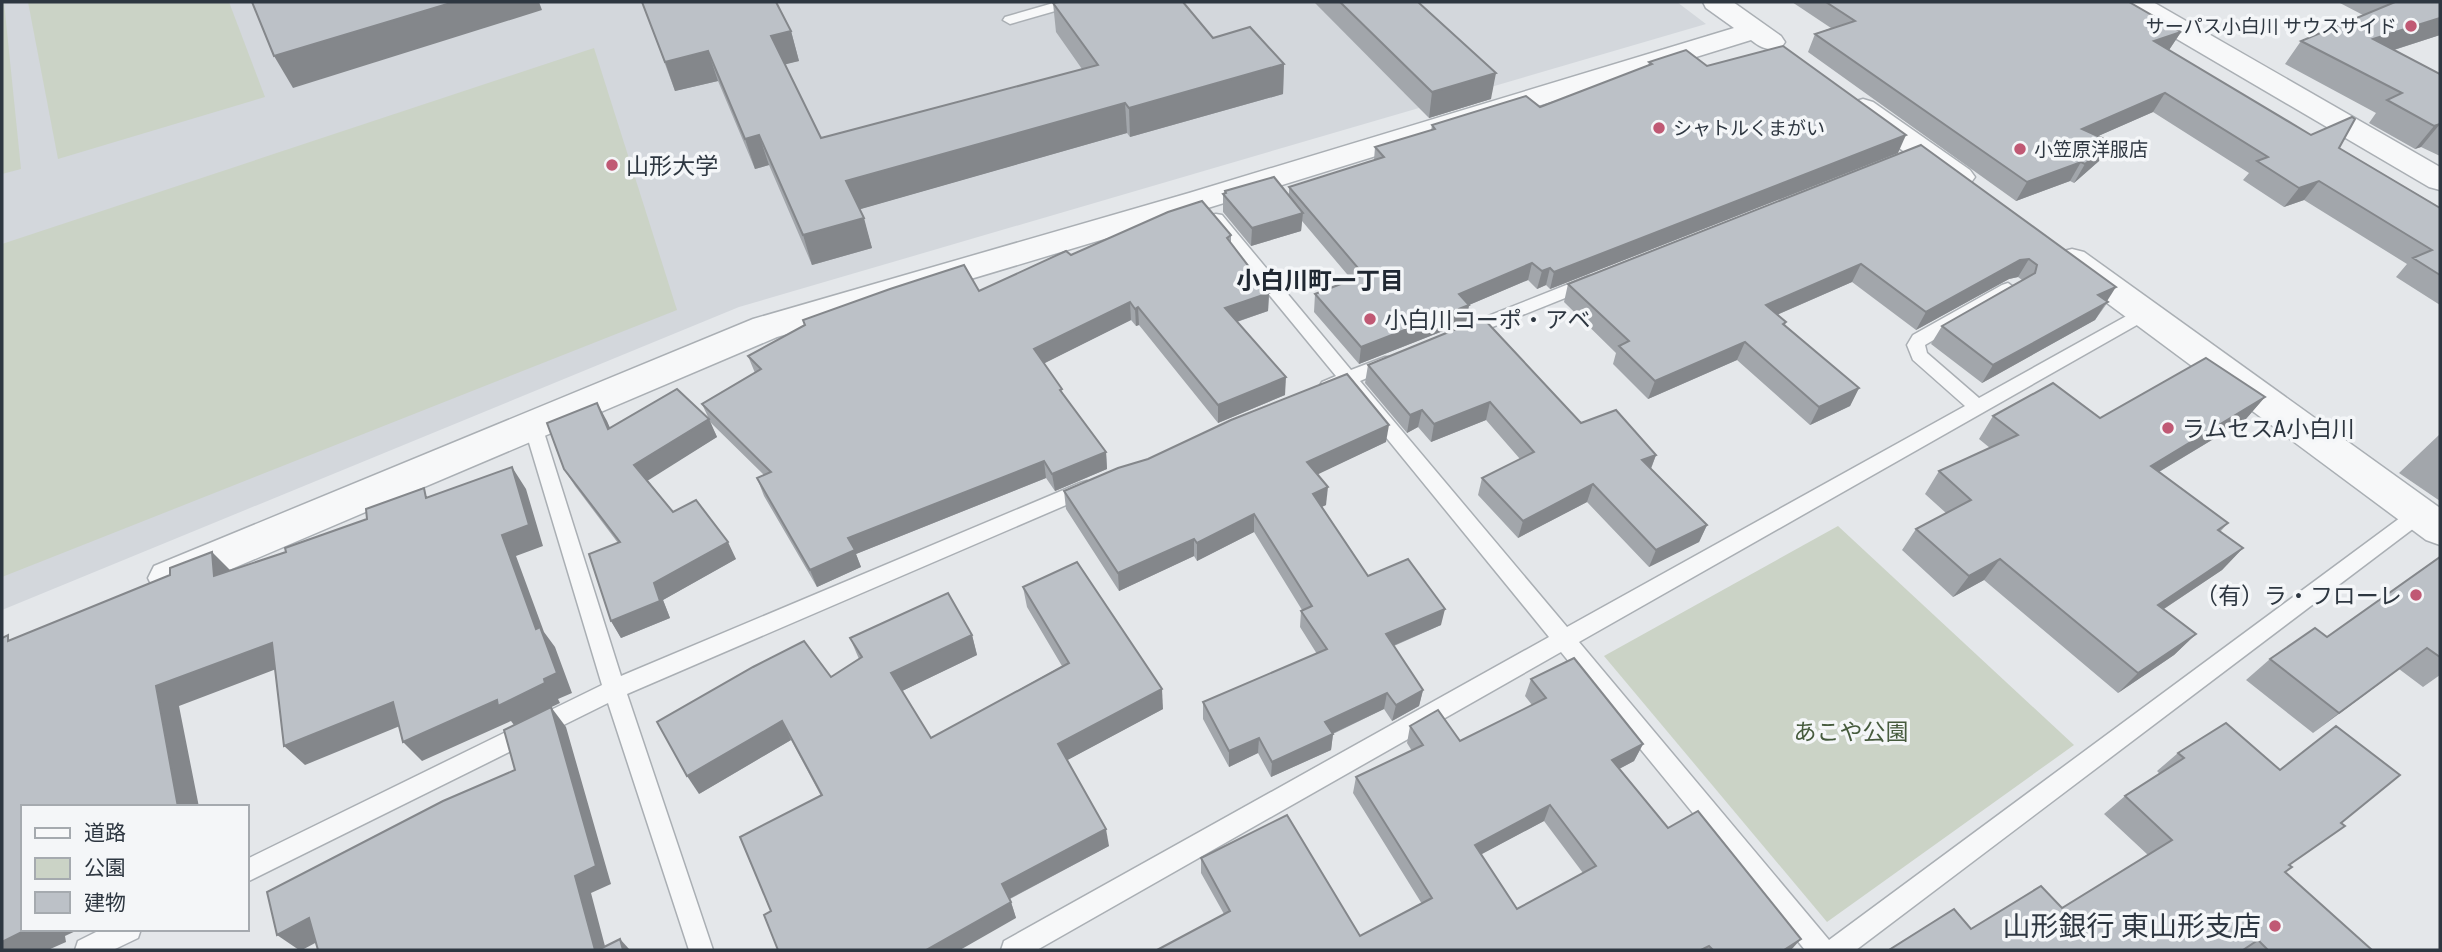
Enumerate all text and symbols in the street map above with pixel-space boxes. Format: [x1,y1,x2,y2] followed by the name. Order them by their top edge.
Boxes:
[2146,13,2397,39] place label: サーパス小白川 サウスサイド
[2403,18,2419,34] marker: サーパス小白川 サウスサイド
[1673,115,1825,141] place label: シャトルくまがい
[1651,120,1667,136] marker: シャトルくまがい
[2034,136,2148,162] place label: 小笠原洋服店
[2012,141,2028,157] marker: 小笠原洋服店
[626,150,718,181] place label: 山形大学
[604,157,620,173] marker: 山形大学
[1236,264,1404,296] district label: 小白川町一丁目
[1384,304,1591,335] place label: 小白川コーポ・アベ
[1362,311,1378,327] marker: 小白川コーポ・アベ
[2182,413,2355,444] place label: ラムセスA小白川
[2160,420,2176,436] marker: ラムセスA小白川
[2195,580,2402,611] place label: （有）ラ・フローレ
[2408,587,2424,603] marker: （有）ラ・フローレ
[1794,716,1909,747] park label: あこや公園
[21,805,248,931] legend
[84,818,126,847] text: 道路
[84,853,126,882] text: 公園
[84,888,126,917] text: 建物
[2003,907,2261,945] place label: 山形銀行 東山形支店
[2267,918,2283,934] marker: 山形銀行 東山形支店

